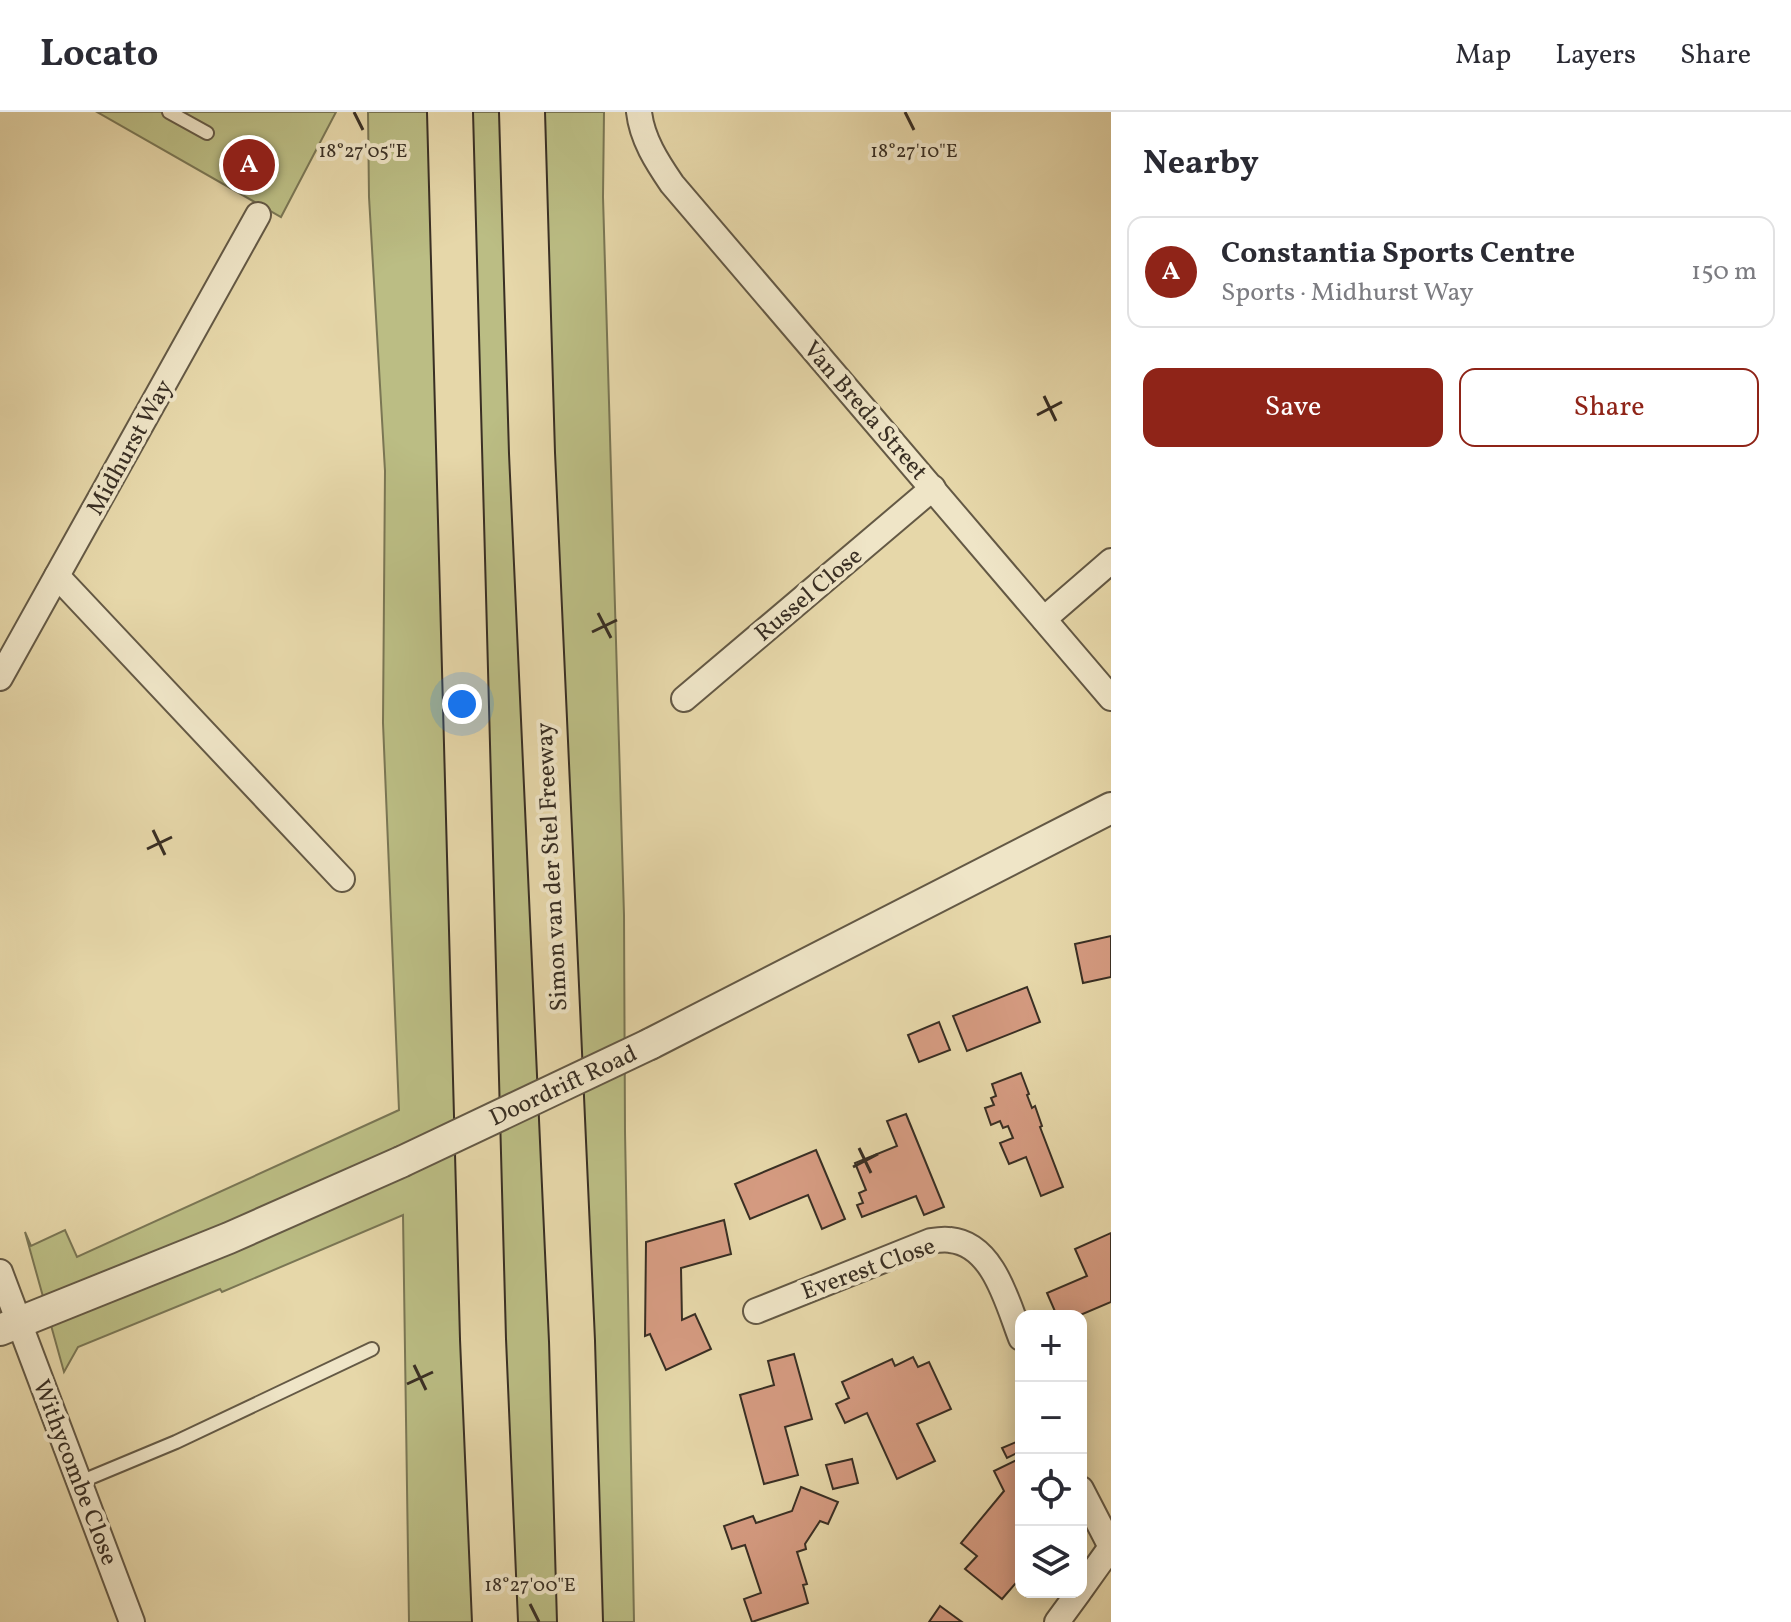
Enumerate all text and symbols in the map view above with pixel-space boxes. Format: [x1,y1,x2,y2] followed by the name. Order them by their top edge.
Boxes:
[40,29,158,82] text: Locato
[1455,36,1511,75] text: Map
[1555,36,1636,75] text: Layers
[1680,36,1751,75] text: Share
[223,135,275,195] pin: A
[318,138,408,166] text: 18°27'05"E
[870,138,958,166] text: 18°27'10"E
[1143,141,1259,188] text: Nearby
[1221,233,1575,275] text: Constantia Sports Centre
[1162,254,1180,290] text: A
[1691,254,1757,290] text: 150 m
[1221,275,1474,311] text: Sports · Midhurst Way
[794,334,935,488] street label: Van Breda Street
[1143,368,1443,447] button: Save
[1459,368,1759,447] button: Share
[79,374,182,522] street label: Midhurst Way
[748,540,870,651] street label: Russel Close
[442,684,482,724] your location
[528,722,578,1012] street label: Simon van der Stel Freeway
[484,1038,643,1136] street label: Doordrift Road
[797,1230,940,1310] street label: Everest Close
[1015,1310,1087,1598] map controls
[1015,1310,1087,1382] button: +
[23,1375,125,1570] street label: Withycombe Close
[1015,1382,1087,1454] button: −
[1015,1454,1087,1526] button: locate
[1015,1526,1087,1598] button: layers
[484,1572,576,1600] text: 18°27'00"E

